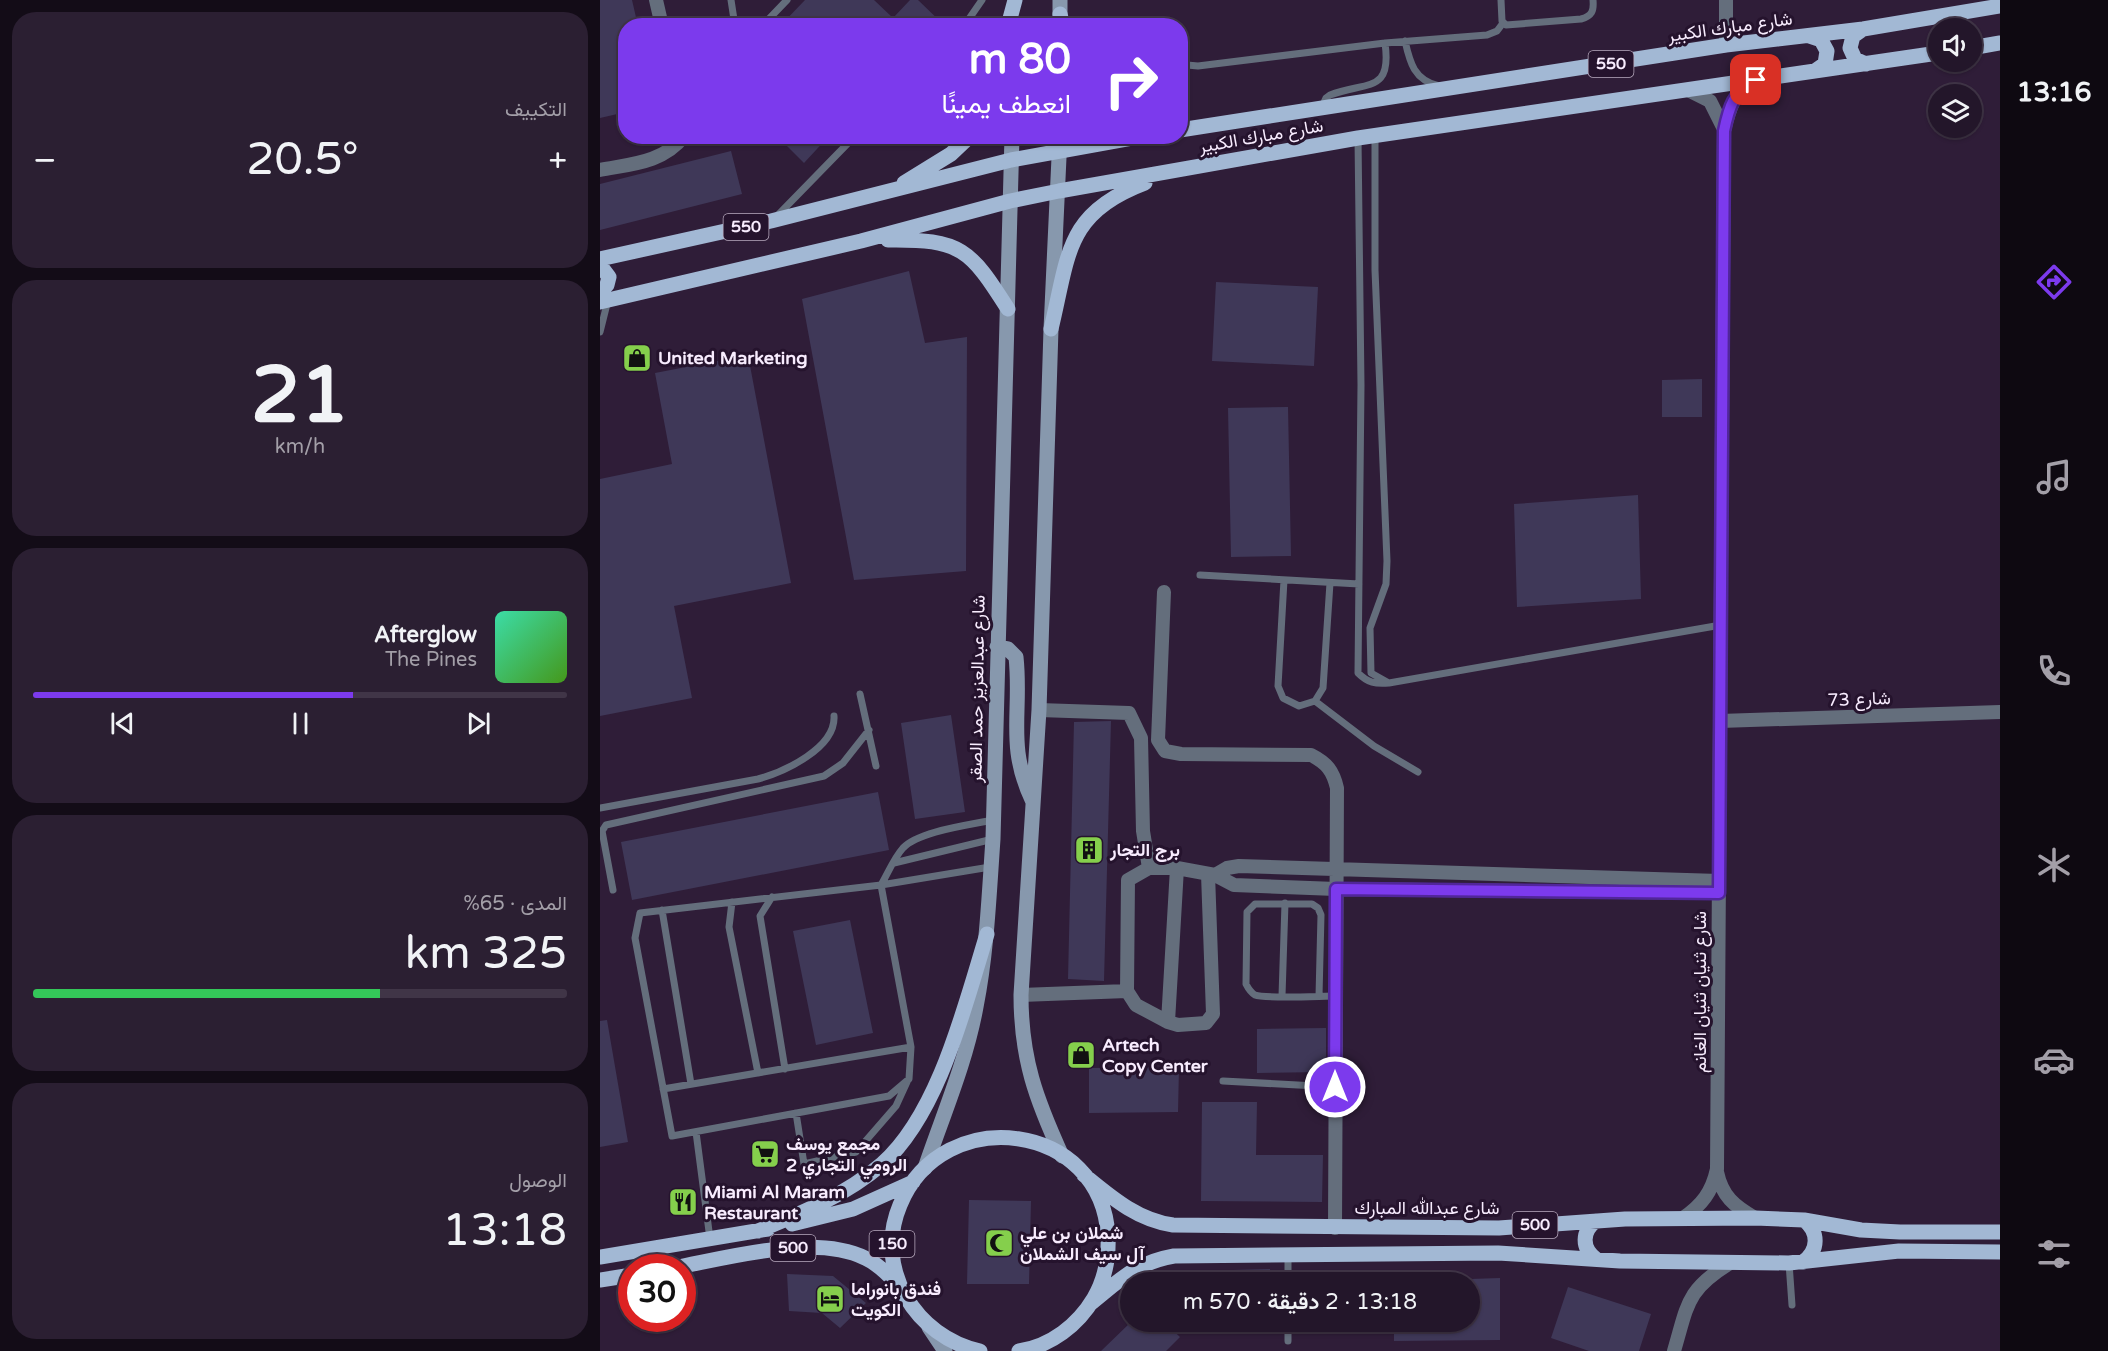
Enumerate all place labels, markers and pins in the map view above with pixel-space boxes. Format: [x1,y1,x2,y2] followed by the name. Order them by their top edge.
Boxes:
[1730,54,1781,105] pin
[621,342,653,374] shop icon: United Marketing
[658,347,808,369] place label: United Marketing
[1073,834,1105,866] building icon: برج التجار
[1109,839,1180,862] place label: برج التجار
[1102,1034,1209,1077] place label: Artech Copy Center
[1065,1039,1097,1071] shop icon: Artech Copy Center
[786,1133,907,1180] place label: مجمع يوسف الرومي التجاري 2
[749,1138,781,1170] supermarket icon: مجمع يوسف الرومي التجاري 2
[704,1181,845,1224] place label: Miami Al Maram Restaurant
[667,1186,699,1218] restaurant icon: Miami Al Maram Restaurant
[1020,1222,1145,1265] place label: شملان بن علي آل سيف الشملان
[983,1227,1015,1259] mosque icon: شملان بن علي آل سيف الشملان
[851,1278,941,1321] place label: فندق بانوراما الكويت
[814,1283,846,1315] hotel icon: فندق بانوراما الكويت

